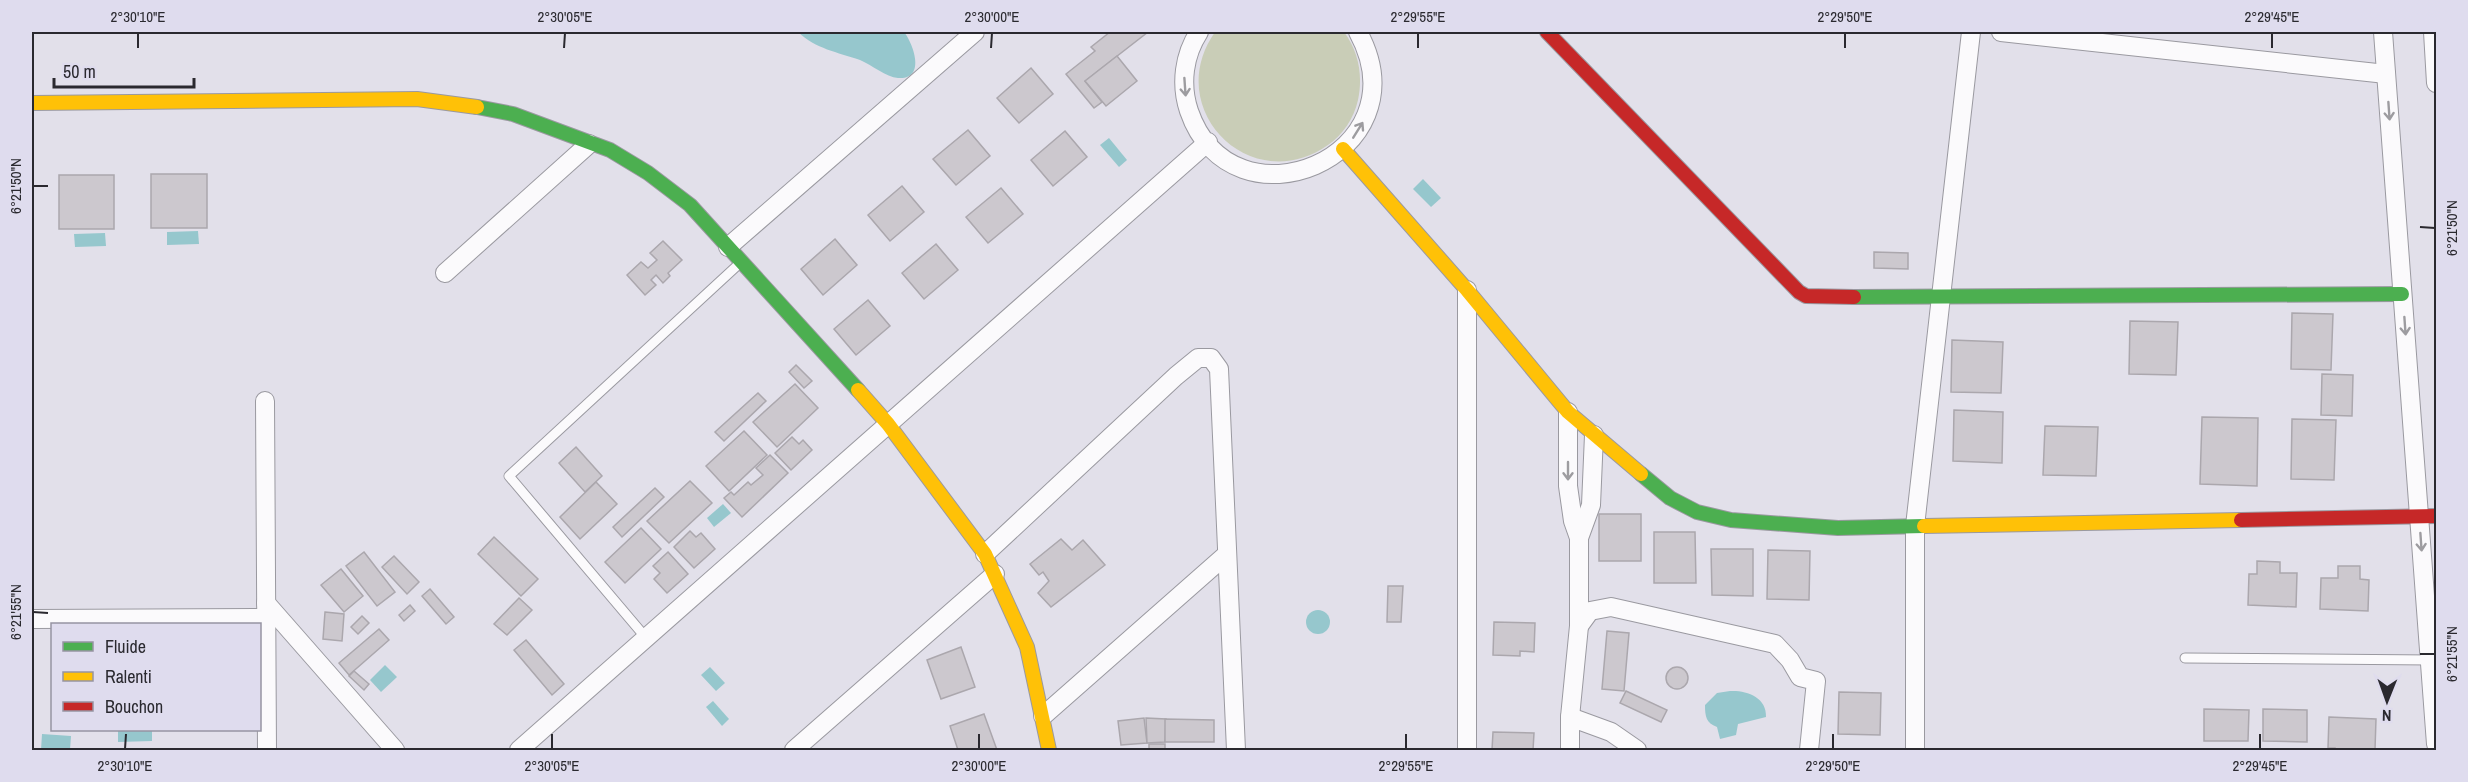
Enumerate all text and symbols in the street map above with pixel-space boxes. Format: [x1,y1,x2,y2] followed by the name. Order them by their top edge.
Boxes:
[110,6,166,27] text: 2°30'10"E
[537,6,593,27] text: 2°30'05"E
[964,6,1020,27] text: 2°30'00"E
[1390,6,1446,27] text: 2°29'55"E
[1817,6,1873,27] text: 2°29'50"E
[2244,6,2300,27] text: 2°29'45"E
[54,51,194,89] scale bar
[63,59,96,84] text: 50 m
[1180,77,1191,97] one-way arrow
[2384,100,2395,120] one-way arrow
[1352,121,1365,138] one-way arrow
[5,158,26,214] text: 6°21'50"N
[2441,200,2462,256] text: 6°21'50"N
[2400,316,2411,336] one-way arrow
[1562,460,1574,480] one-way arrow
[2416,531,2427,551] one-way arrow
[5,584,26,640] text: 6°21'55"N
[51,623,261,731] legend
[2441,626,2462,682] text: 6°21'55"N
[105,634,146,659] text: Fluide
[105,664,152,689] text: Ralenti
[2357,671,2417,731] north arrow
[105,694,163,719] text: Bouchon
[2382,705,2392,727] text: N
[97,755,153,776] text: 2°30'10"E
[524,755,580,776] text: 2°30'05"E
[951,755,1007,776] text: 2°30'00"E
[1378,755,1434,776] text: 2°29'55"E
[1805,755,1861,776] text: 2°29'50"E
[2232,755,2288,776] text: 2°29'45"E

